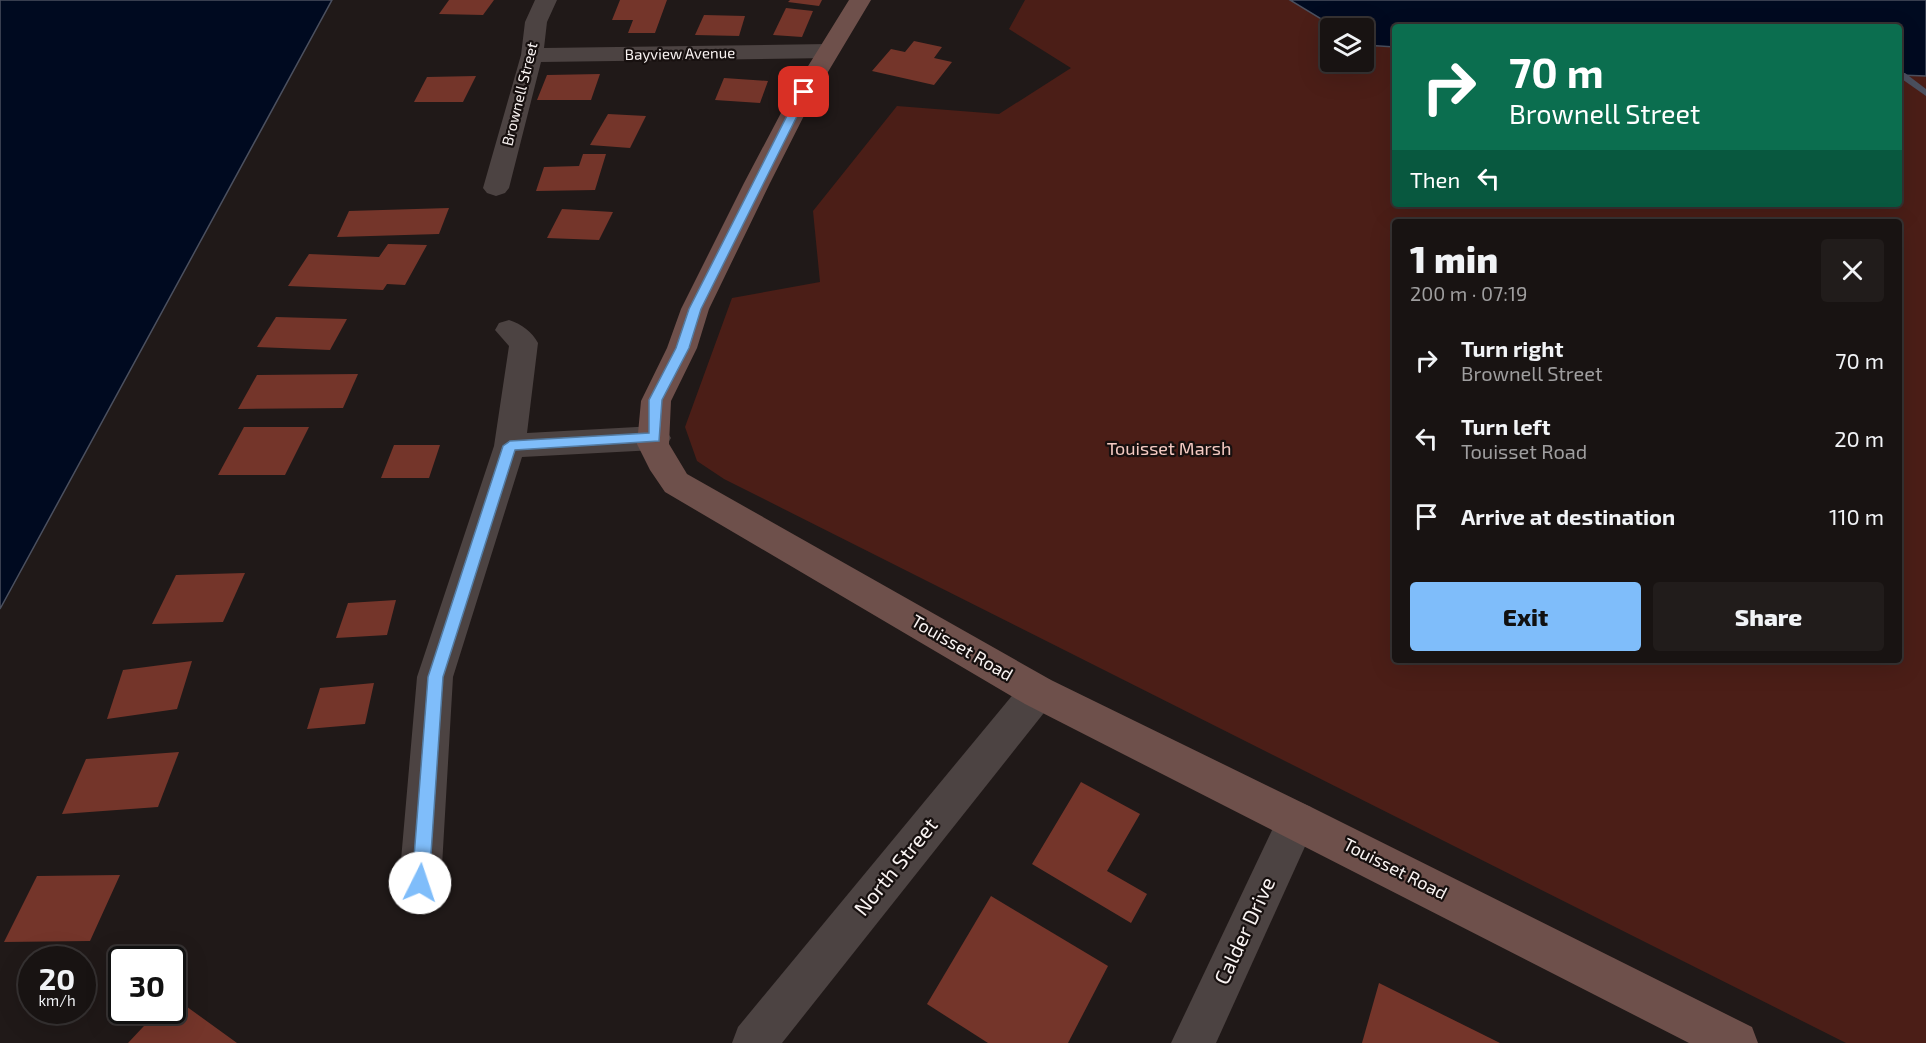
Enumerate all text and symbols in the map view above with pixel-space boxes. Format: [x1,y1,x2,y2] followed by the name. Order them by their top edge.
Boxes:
[1320,18,1374,72] map controls
[1320,18,1374,72] button: layers
[497,40,541,148] street label: Brownell Street
[625,43,735,63] street label: Bayview Avenue
[1509,46,1604,96] text: 70 m
[1410,48,1488,126] icon: right
[778,66,829,117] pin
[787,75,820,108] icon: arrive
[1509,97,1700,129] text: Brownell Street
[1472,162,1505,195] icon: left
[1410,166,1460,192] text: Then
[1410,237,1498,280] text: 1 min
[1821,239,1884,302] button: close
[1410,281,1527,305] text: 200 m · 07:19
[1461,335,1563,361] text: Turn right
[1410,344,1443,377] icon: right
[1835,347,1884,373] text: 70 m
[1461,361,1603,385] text: Brownell Street
[1461,413,1550,439] text: Turn left
[1410,422,1443,455] icon: left
[1834,425,1884,451] text: 20 m
[1107,437,1231,459] park label: Touisset Marsh
[1461,439,1587,463] text: Touisset Road
[1410,500,1443,533] icon: arrive
[1461,503,1675,529] text: Arrive at destination
[1829,503,1884,529] text: 110 m
[1410,582,1641,651] button: Exit
[1653,582,1884,651] button: Share
[908,609,1017,685] street label: Touisset Road
[848,812,942,920] street label: North Street
[1340,833,1451,904] street label: Touisset Road
[388,851,452,915] position arrow
[1208,873,1279,988] street label: Calder Drive
[108,946,186,1024] speed limit sign: 30
[39,960,75,996] text: 20
[38,991,76,1009] text: km/h

